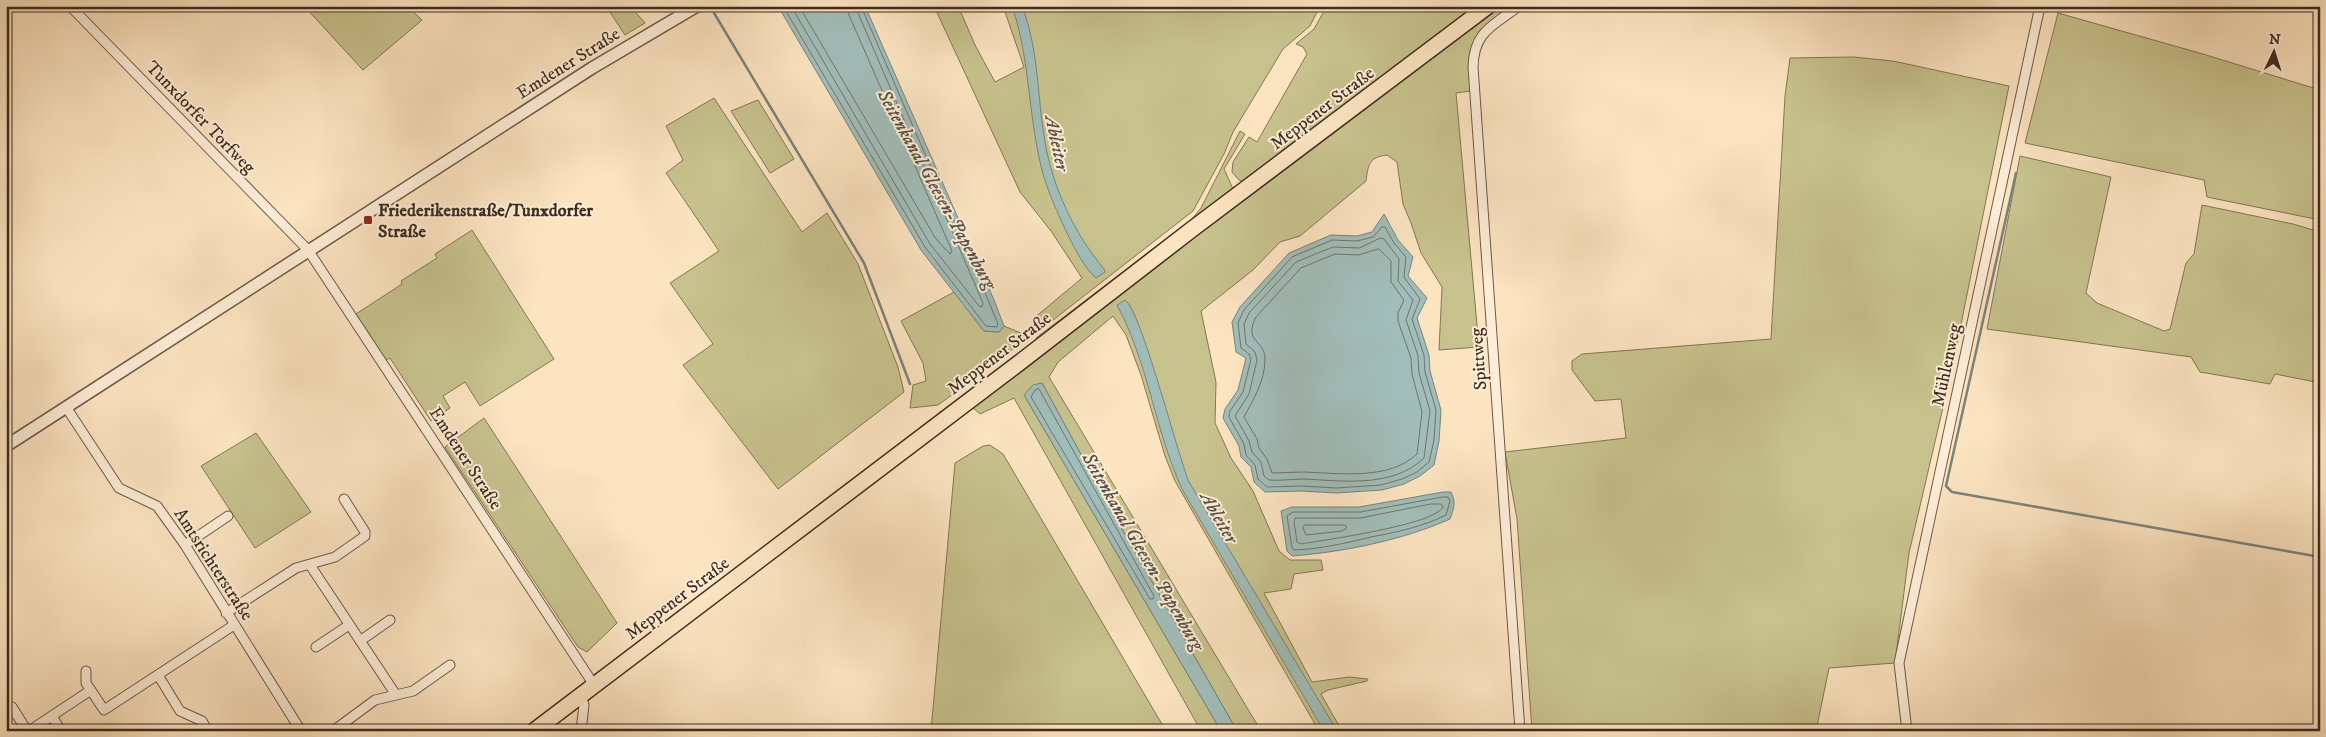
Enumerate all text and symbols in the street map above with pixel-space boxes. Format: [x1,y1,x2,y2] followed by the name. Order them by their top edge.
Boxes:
[513,23,624,104] street label: Emdener Straße
[2248,28,2298,78] north arrow
[2268,31,2282,49] text: N
[141,57,260,179] street label: Tunxdorfer Torfweg
[1266,63,1379,155] street label: Meppener Straße
[871,85,1002,295] water label: Seitenkanal Gleesen-Papenburg
[1039,112,1074,175] water label: Ableiter
[378,200,593,243] place label: Friederikenstraße/Tunxdorfer Straße
[362,214,374,226] marker: Friederikenstraße/Tunxdorfer Straße
[943,308,1056,400] street label: Meppener Straße
[1927,322,1967,409] street label: Mühlenweg
[1466,327,1492,391] street label: Spittweg
[424,403,506,514] street label: Emdener Straße
[1075,448,1210,657] water label: Seitenkanal Gleesen-Papenburg
[1194,486,1244,550] water label: Ableiter
[169,504,258,625] street label: Amtsrichterstraße
[621,553,734,645] street label: Meppener Straße

